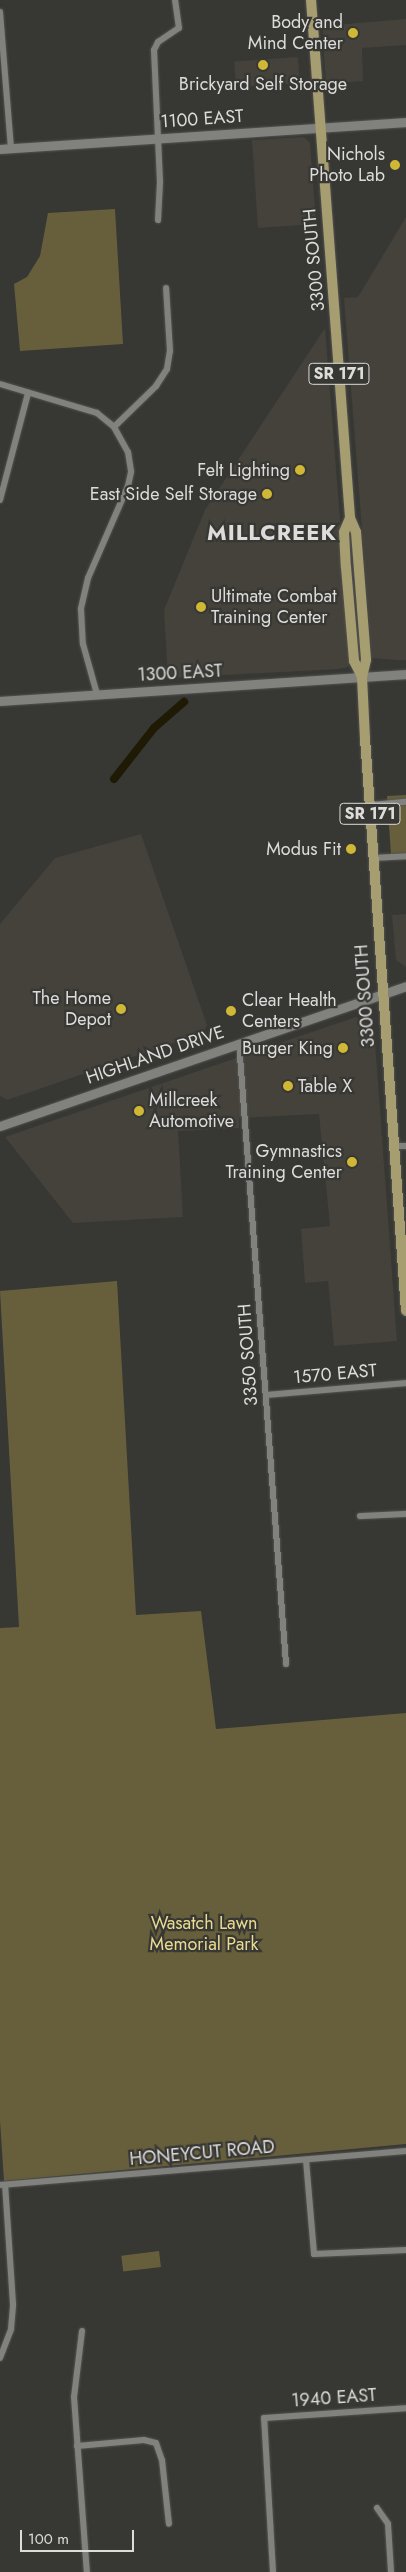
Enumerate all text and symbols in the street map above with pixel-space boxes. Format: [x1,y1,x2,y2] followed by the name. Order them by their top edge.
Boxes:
[248,12,343,54] place label: Body and Mind Center
[347,27,359,39] marker: Body and Mind Center
[257,59,269,71] marker: Brickyard Self Storage
[179,73,347,95] place label: Brickyard Self Storage
[160,105,244,133] street label: 1100 EAST
[309,144,385,186] place label: Nichols Photo Lab
[389,159,401,171] marker: Nichols Photo Lab
[299,208,329,312] street label: 3300 SOUTH
[308,360,370,388] road number: SR 171
[197,459,290,481] place label: Felt Lighting
[294,464,306,476] marker: Felt Lighting
[90,483,257,505] place label: East Side Self Storage
[261,488,273,500] marker: East Side Self Storage
[206,520,338,546] district label: MILLCREEK
[211,586,337,628] place label: Ultimate Combat Training Center
[195,601,207,613] marker: Ultimate Combat Training Center
[137,660,223,686] street label: 1300 EAST
[339,801,401,828] road number: SR 171
[266,838,341,860] place label: Modus Fit
[345,843,357,855] marker: Modus Fit
[351,944,379,1048] street label: 3300 SOUTH
[33,988,111,1030] place label: The Home Depot
[242,990,337,1032] place label: Clear Health Centers
[115,1003,127,1015] marker: The Home Depot
[224,1004,238,1018] marker: Clear Health Centers
[83,1021,227,1089] street label: HIGHLAND DRIVE
[242,1037,333,1059] place label: Burger King
[337,1042,349,1054] marker: Burger King
[298,1075,352,1097] place label: Table X
[282,1080,294,1092] marker: Table X
[149,1090,234,1132] place label: Millcreek Automotive
[133,1105,145,1117] marker: Millcreek Automotive
[226,1141,342,1184] place label: Gymnastics Training Center
[346,1156,358,1168] marker: Gymnastics Training Center
[234,1303,262,1407] street label: 3350 SOUTH
[292,1360,378,1388] street label: 1570 EAST
[150,1913,258,1956] park label: Wasatch Lawn Memorial Park
[129,2136,275,2170] street label: HONEYCUT ROAD
[291,2384,377,2412] street label: 1940 EAST
[22,2520,136,2552] scale bar
[28,2528,69,2550] text: 100 m

